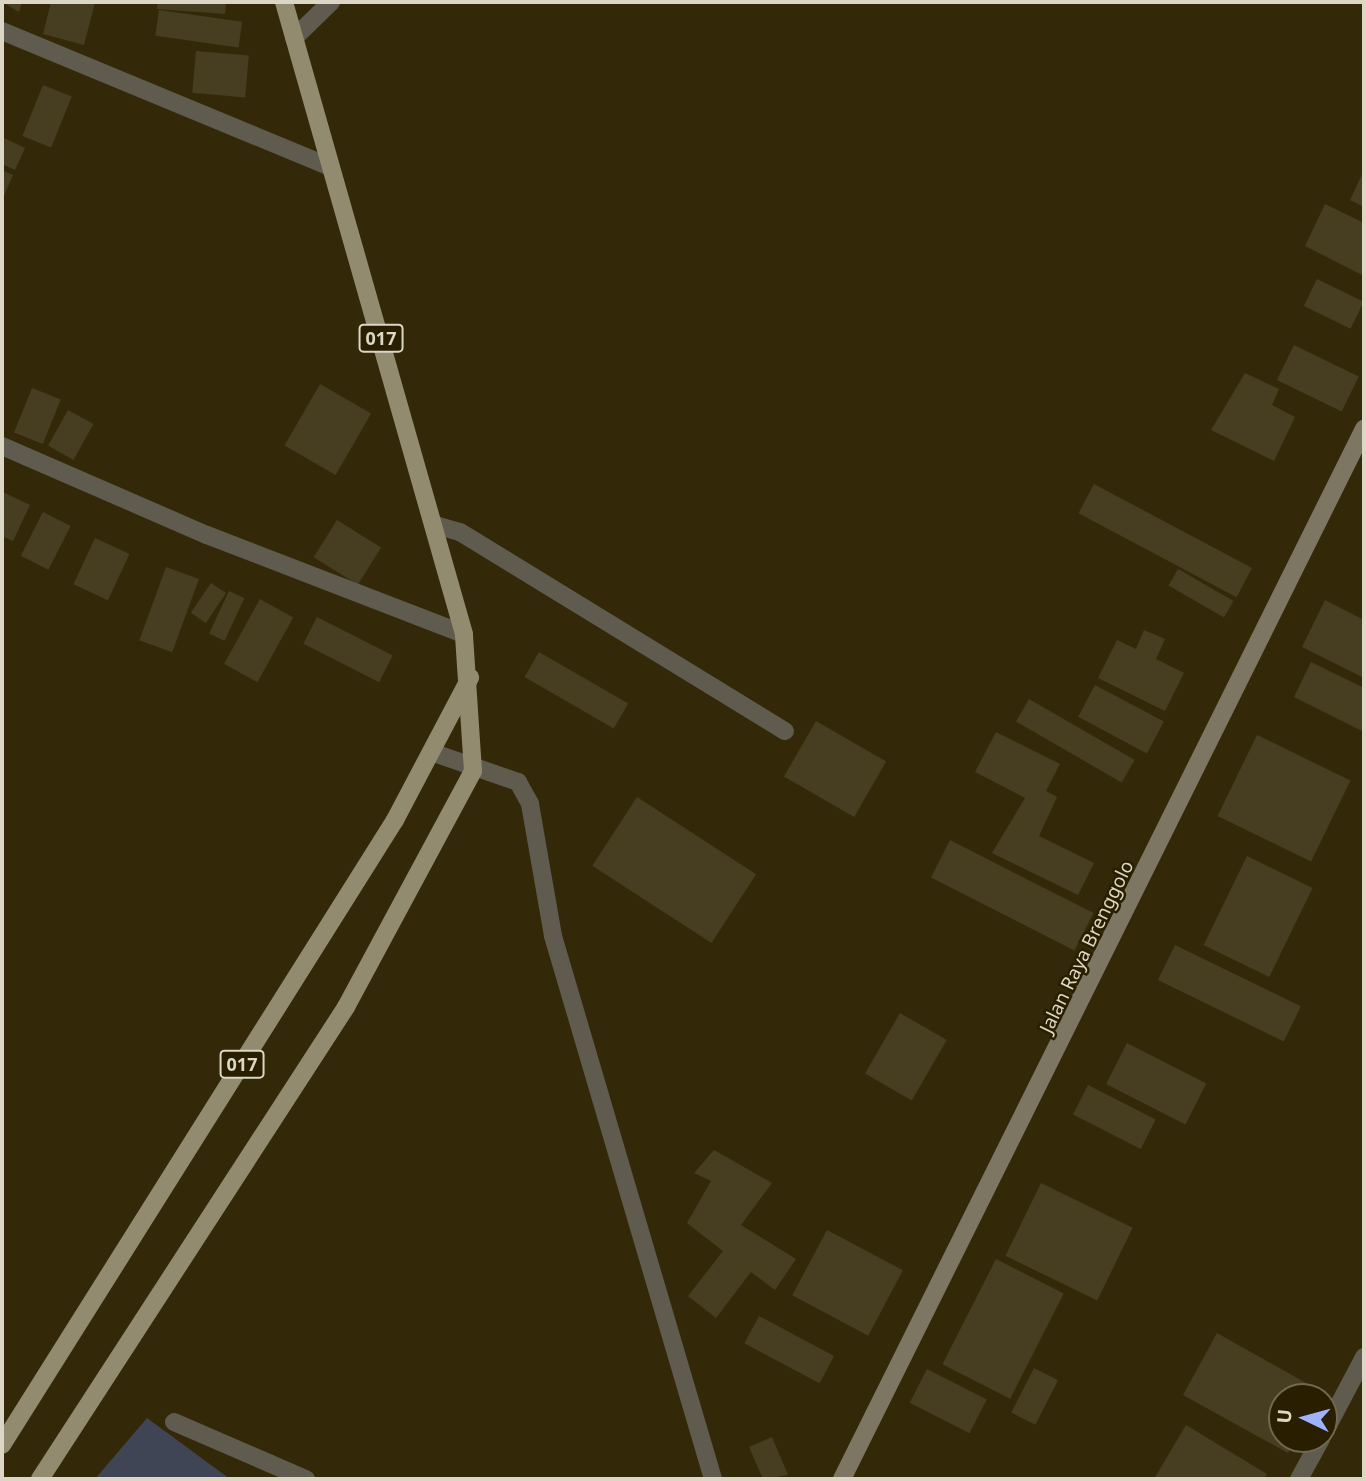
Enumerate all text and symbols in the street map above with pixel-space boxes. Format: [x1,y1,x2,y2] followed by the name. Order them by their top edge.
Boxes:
[358,324,404,352] road number: 017
[1035,857,1139,1037] street label: Jalan Raya Brenggolo
[219,1050,265,1078] road number: 017
[1268,1383,1338,1453] north arrow
[1270,1408,1298,1425] text: U

